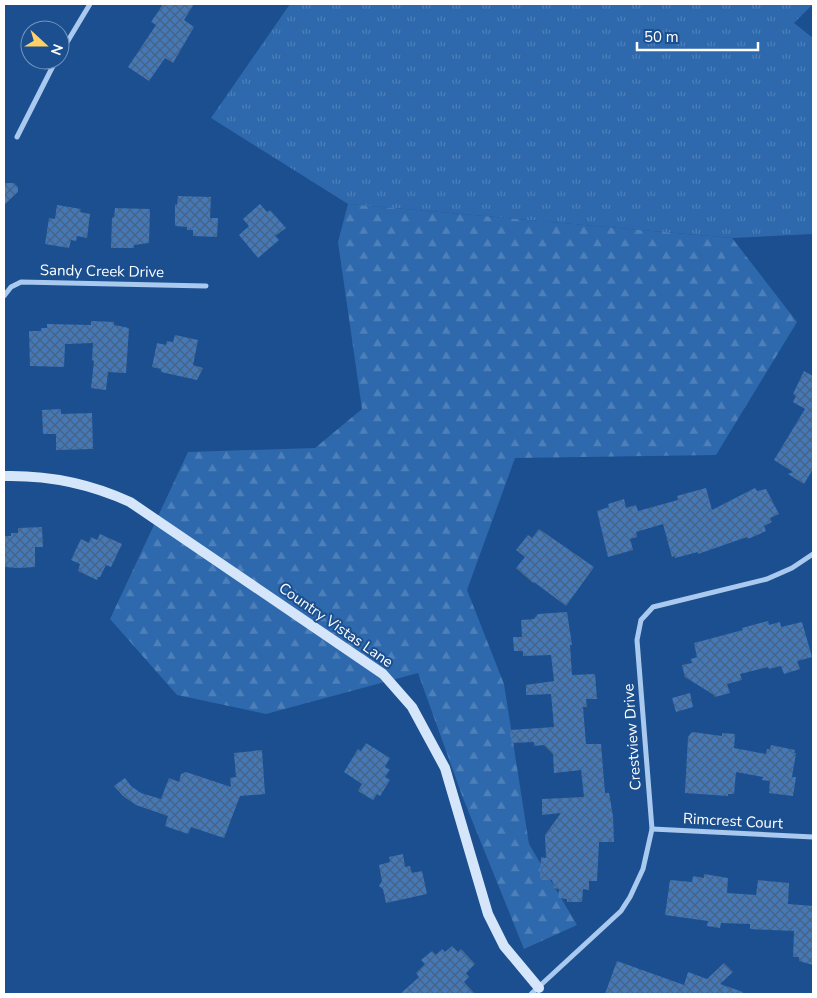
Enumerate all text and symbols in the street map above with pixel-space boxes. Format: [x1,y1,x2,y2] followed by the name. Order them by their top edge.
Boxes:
[20,20,70,70] north arrow
[637,20,758,52] scale bar
[644,27,679,47] text: 50 m
[46,41,67,58] text: N
[40,260,164,282] street label: Sandy Creek Drive
[275,578,397,672] street label: Country Vistas Lane
[618,683,646,791] street label: Crestview Drive
[682,808,784,834] street label: Rimcrest Court

